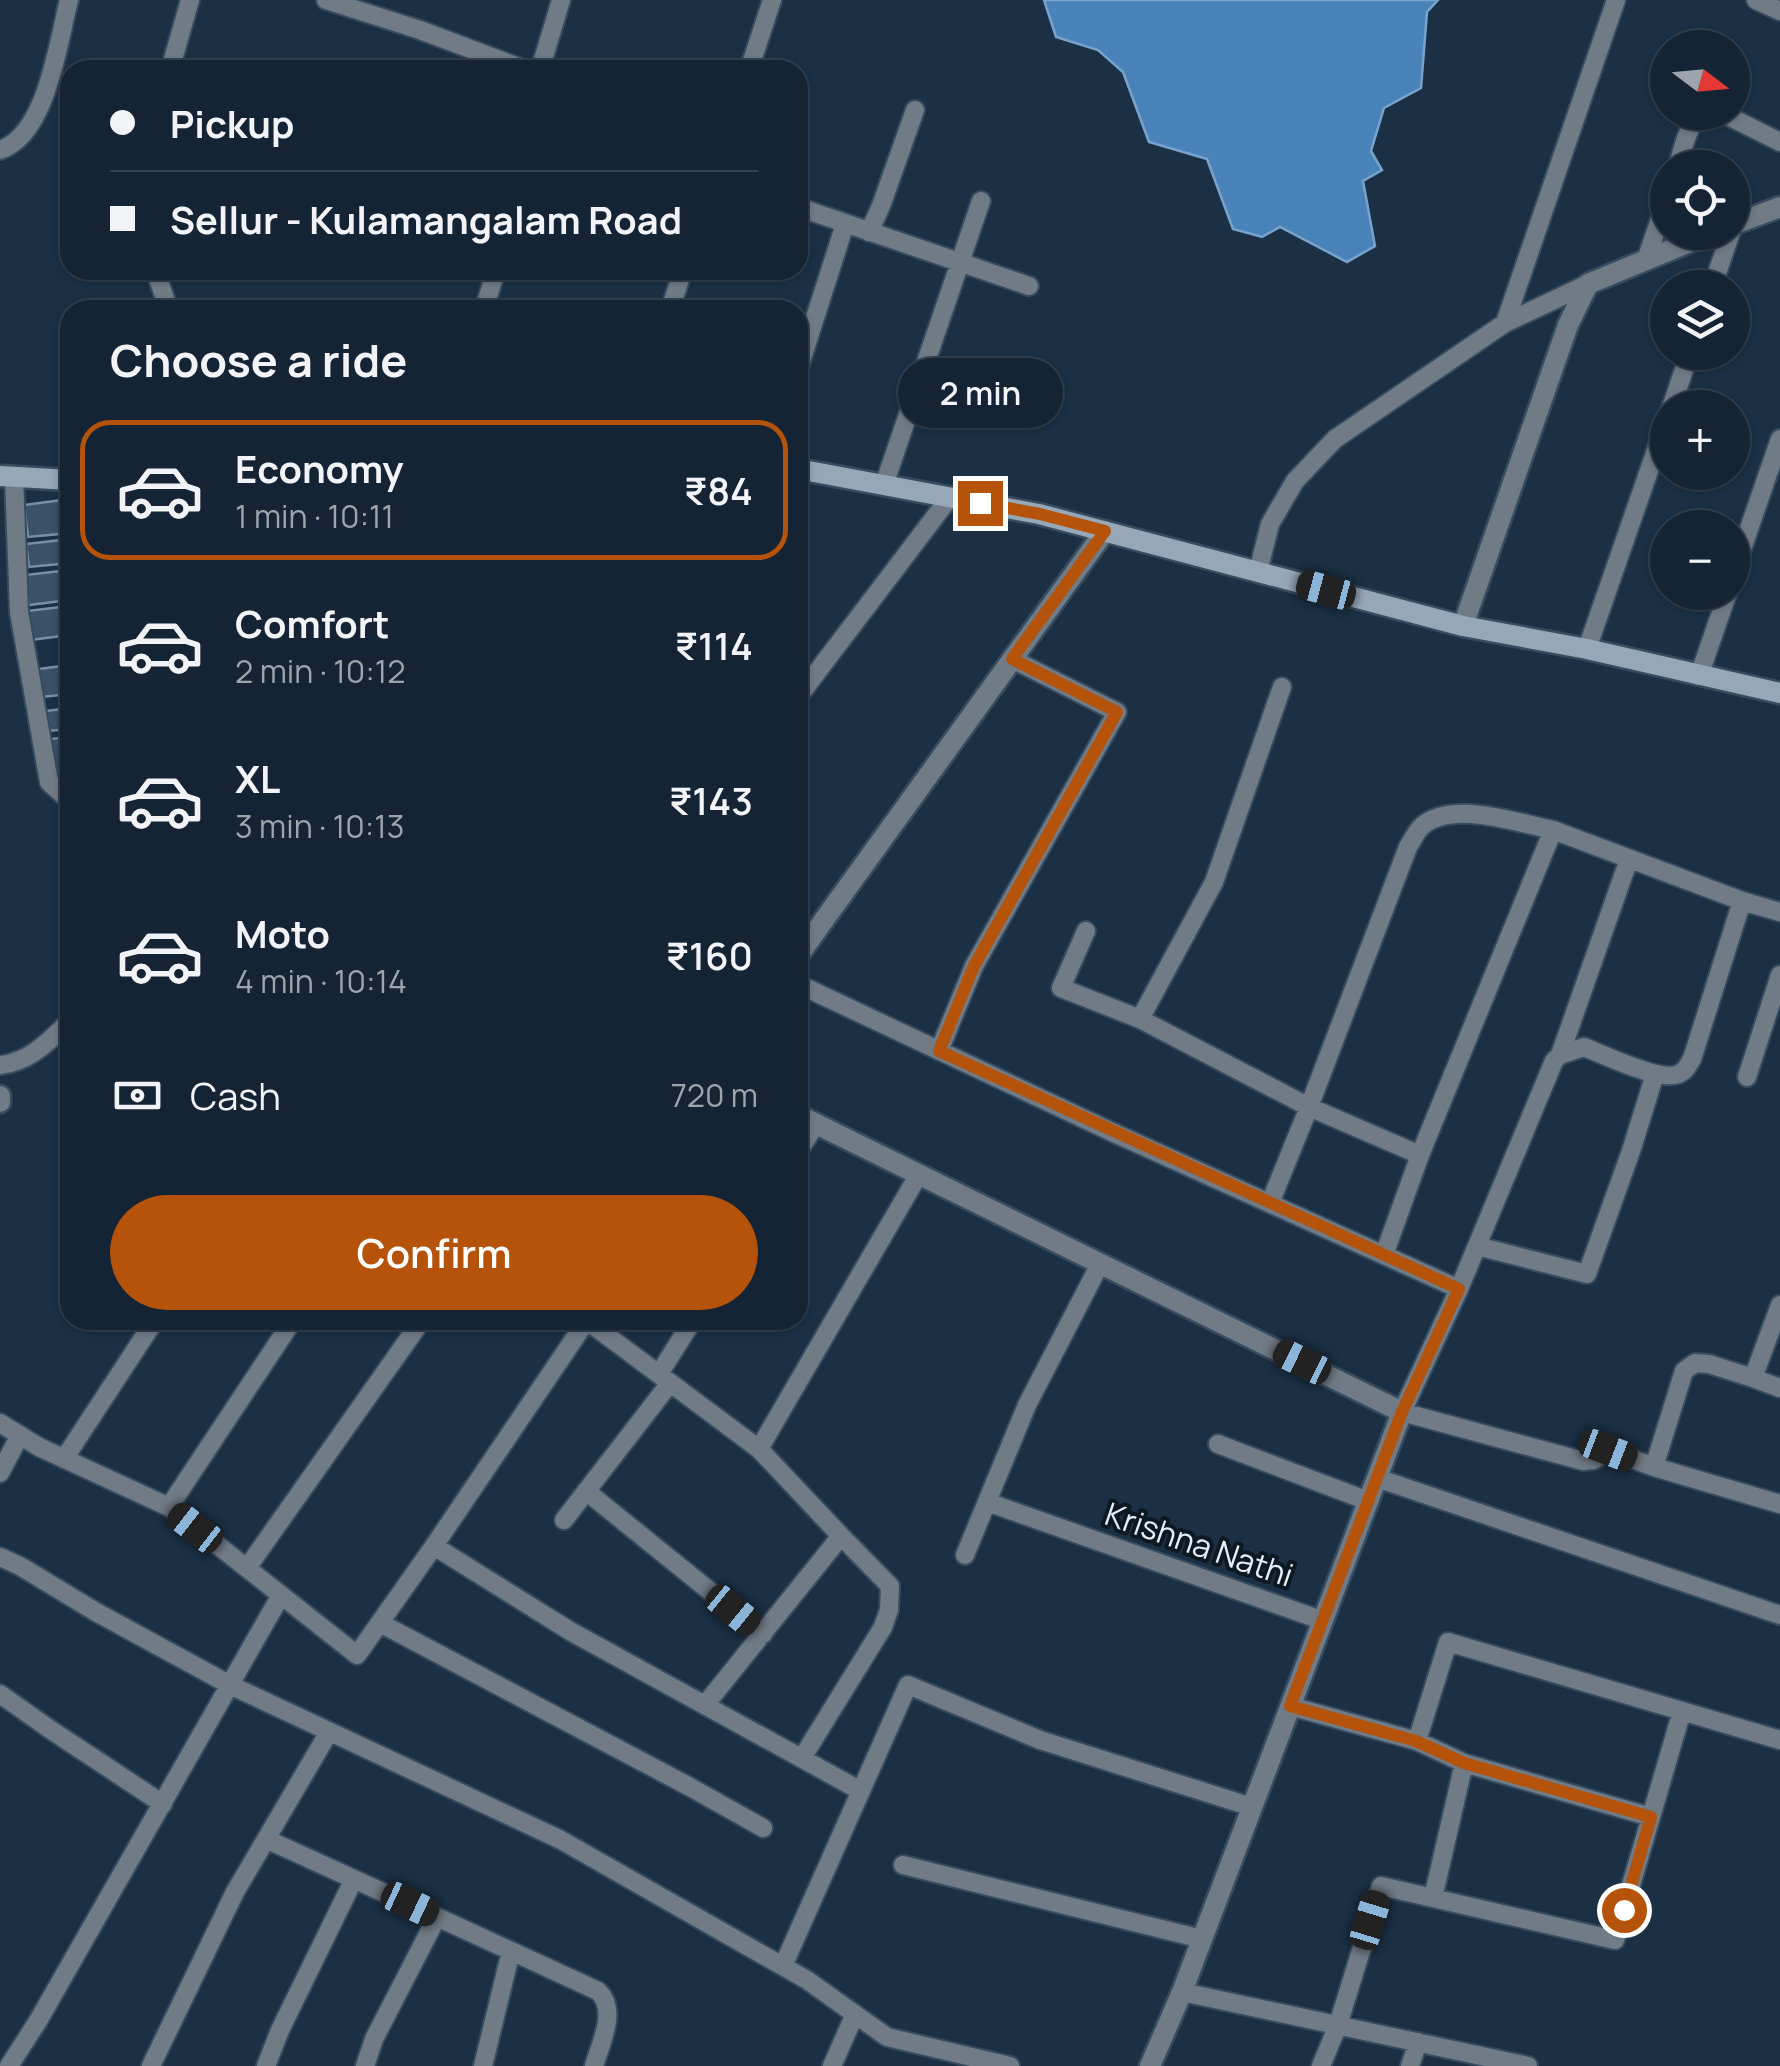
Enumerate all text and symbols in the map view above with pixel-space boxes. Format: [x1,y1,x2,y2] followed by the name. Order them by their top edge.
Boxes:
[1650,30,1750,130] north arrow
[1650,30,1750,610] map controls
[170,97,294,149] text: Pickup
[1650,150,1750,250] button: locate
[170,193,682,245] text: Sellur - Kulamangalam Road
[1650,270,1750,370] button: layers
[110,329,407,391] text: Choose a ride
[898,358,1062,428] callout: 2 min
[940,371,1021,415] text: 2 min
[1650,390,1750,490] button: +
[235,442,404,494] text: Economy
[115,445,205,535] icon: car
[684,464,753,516] text: ₹84
[958,481,1003,526] route end
[235,494,394,538] text: 1 min · 10:11
[1650,510,1750,610] button: −
[1293,568,1359,612] car
[235,597,389,649] text: Comfort
[115,600,205,690] icon: car
[675,619,753,671] text: ₹114
[235,649,406,693] text: 2 min · 10:12
[235,752,280,804] text: XL
[115,755,205,845] icon: car
[669,774,753,826] text: ₹143
[235,804,405,848] text: 3 min · 10:13
[235,907,330,959] text: Moto
[115,910,205,1000] icon: car
[666,929,753,981] text: ₹160
[235,959,407,1003] text: 4 min · 10:14
[110,1068,165,1123] icon: cash
[190,1069,281,1121] text: Cash
[671,1073,758,1117] text: 720 m
[110,1195,758,1310] button: Confirm
[1268,1335,1336,1389] car
[1575,1425,1641,1475] car
[1100,1491,1299,1597] street label: Krishna Nathi
[162,1498,228,1558] car
[700,1579,766,1641] car
[376,1878,444,1930] car
[1347,1887,1393,1953] car
[1602,1888,1647,1933] route start

